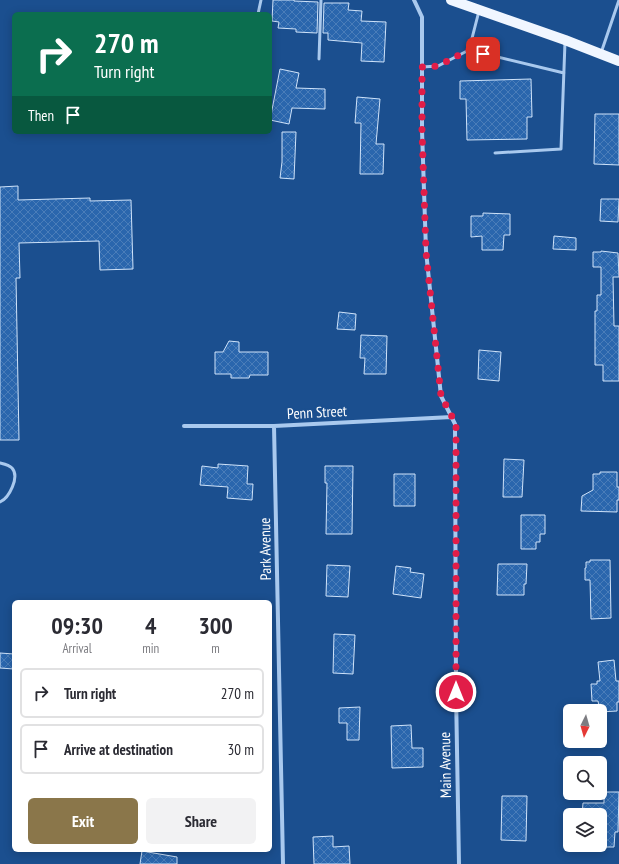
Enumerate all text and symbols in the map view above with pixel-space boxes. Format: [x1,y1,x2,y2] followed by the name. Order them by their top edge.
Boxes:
[94,24,158,61] text: 270 m
[28,28,80,80] icon: right
[466,37,500,71] pin
[472,43,494,65] icon: arrive
[94,60,154,83] text: Turn right
[62,104,84,126] icon: arrive
[28,106,54,125] text: Then
[287,401,347,423] street label: Penn Street
[255,518,275,580] street label: Park Avenue
[51,610,103,641] text: 09:30
[145,610,156,641] text: 4
[198,610,233,641] text: 300
[62,640,92,657] text: Arrival
[142,640,159,657] text: min
[211,640,220,657] text: m
[435,671,477,713] position arrow
[30,682,52,704] icon: right
[64,684,116,703] text: Turn right
[221,684,254,703] text: 270 m
[563,704,607,748] north arrow
[563,704,607,852] map controls
[435,732,455,798] street label: Main Avenue
[30,738,52,760] icon: arrive
[64,740,173,759] text: Arrive at destination
[228,740,254,759] text: 30 m
[563,756,607,800] button: search
[28,798,138,844] button: Exit
[146,798,256,844] button: Share
[563,808,607,852] button: layers

